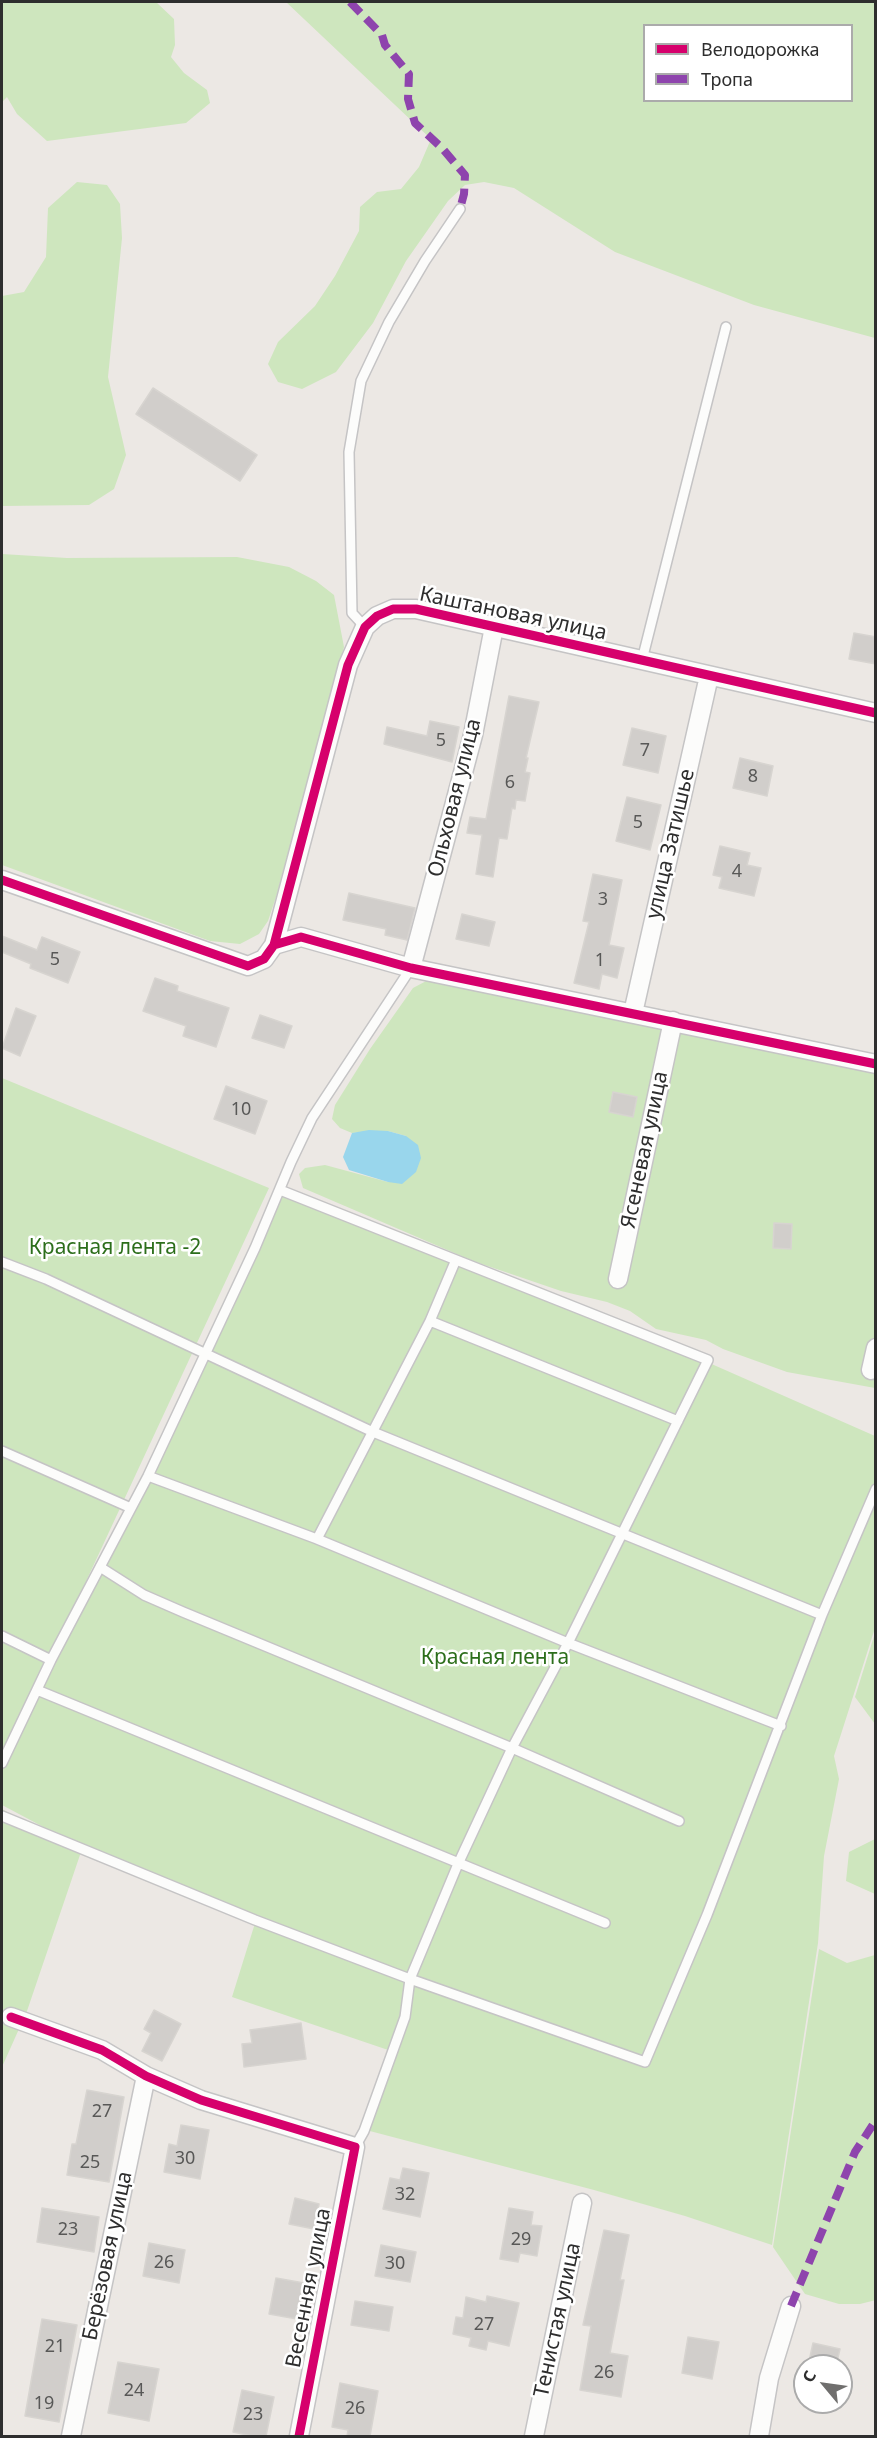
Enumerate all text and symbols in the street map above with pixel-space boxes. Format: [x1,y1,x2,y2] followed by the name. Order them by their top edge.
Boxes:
[643,24,853,102] legend
[701,37,819,61] text: Велодорожка
[701,67,753,91] text: Тропа
[417,582,609,646] street label: Каштановая улица
[423,716,487,880] street label: Ольховая улица
[436,730,446,752] house number: 5
[640,740,650,762] house number: 7
[748,766,758,788] house number: 8
[641,767,701,921] street label: улица Затишье
[505,772,515,794] house number: 6
[633,812,643,834] house number: 5
[732,861,742,883] house number: 4
[598,889,608,911] house number: 3
[50,949,60,971] house number: 5
[595,950,605,972] house number: 1
[616,1069,674,1231] street label: Ясеневая улица
[231,1099,251,1121] house number: 10
[29,1235,201,1261] park label: Красная лента -2
[421,1645,569,1671] park label: Красная лента
[92,2101,112,2123] house number: 27
[175,2148,195,2170] house number: 30
[80,2152,100,2174] house number: 25
[78,2169,138,2343] street label: Берёзовая улица
[395,2184,415,2206] house number: 32
[281,2206,337,2370] street label: Весенняя улица
[58,2219,78,2241] house number: 23
[511,2229,531,2251] house number: 29
[529,2240,587,2400] street label: Тенистая улица
[154,2252,174,2274] house number: 26
[385,2253,405,2275] house number: 30
[474,2314,494,2336] house number: 27
[45,2336,65,2358] house number: 21
[793,2354,853,2414] north arrow
[594,2362,614,2384] house number: 26
[797,2366,821,2386] text: С
[124,2380,144,2402] house number: 24
[34,2393,54,2415] house number: 19
[345,2398,365,2420] house number: 26
[243,2404,263,2426] house number: 23

